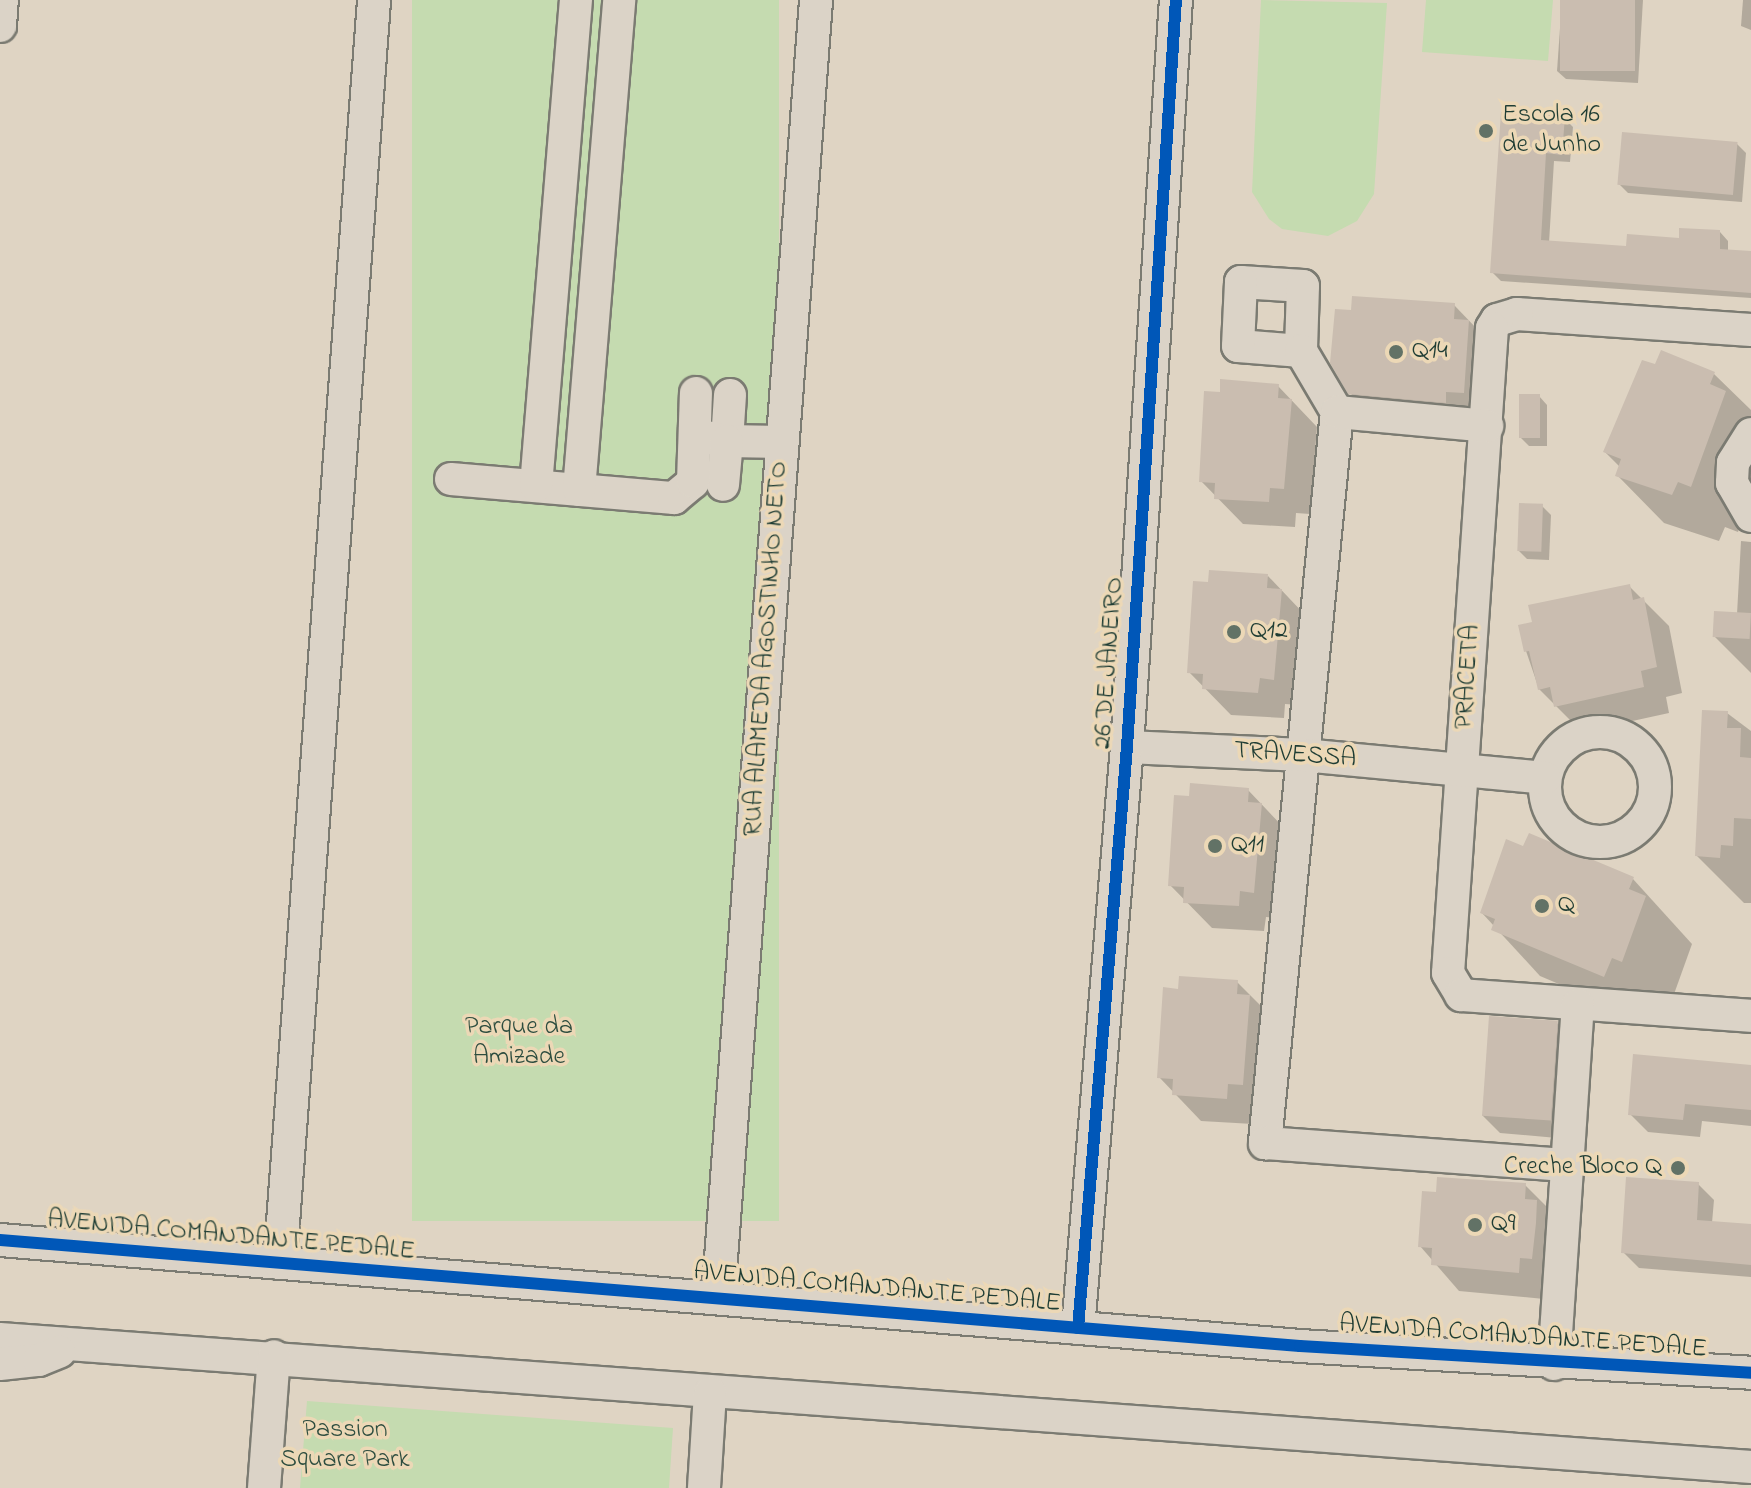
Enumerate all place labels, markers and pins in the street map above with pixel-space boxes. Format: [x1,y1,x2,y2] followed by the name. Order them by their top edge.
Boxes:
[1502,100,1601,162] place label: Escola 16 de Junho
[1477,122,1495,140] marker: Escola 16 de Junho
[1412,336,1448,368] place label: Q14
[1387,343,1405,361] marker: Q14
[1250,616,1288,648] place label: Q12
[1225,623,1243,641] marker: Q12
[1231,830,1264,862] place label: Q11
[1206,837,1224,855] marker: Q11
[1558,890,1575,922] place label: Q
[1533,897,1551,915] marker: Q
[1504,1152,1662,1184] place label: Creche Bloco Q
[1669,1159,1687,1177] marker: Creche Bloco Q
[1491,1209,1516,1241] place label: Q9
[1466,1216,1484,1234] marker: Q9

